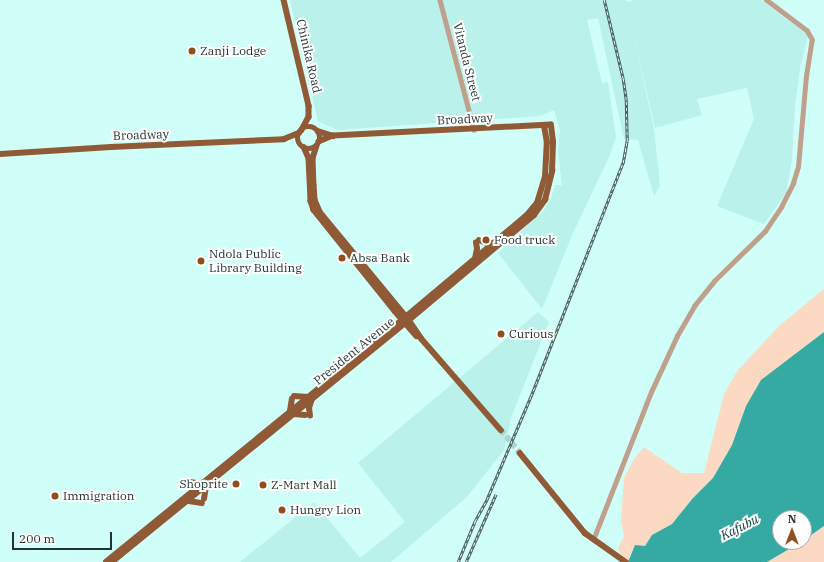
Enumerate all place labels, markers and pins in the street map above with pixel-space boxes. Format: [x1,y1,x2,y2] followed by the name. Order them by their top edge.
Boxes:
[200,44,266,58] place label: Zanji Lodge
[187,46,197,56] marker: Zanji Lodge
[494,233,555,247] place label: Food truck
[481,235,491,245] marker: Food truck
[209,247,302,275] place label: Ndola Public Library Building
[350,251,410,265] place label: Absa Bank
[337,253,347,263] marker: Absa Bank
[196,256,206,266] marker: Ndola Public Library Building
[509,327,553,341] place label: Curious
[496,329,506,339] marker: Curious
[180,477,228,491] place label: Shoprite
[271,478,337,492] place label: Z-Mart Mall
[231,479,241,489] marker: Shoprite
[258,480,268,490] marker: Z-Mart Mall
[63,489,135,503] place label: Immigration
[50,491,60,501] marker: Immigration
[290,503,361,517] place label: Hungry Lion
[277,505,287,515] marker: Hungry Lion

